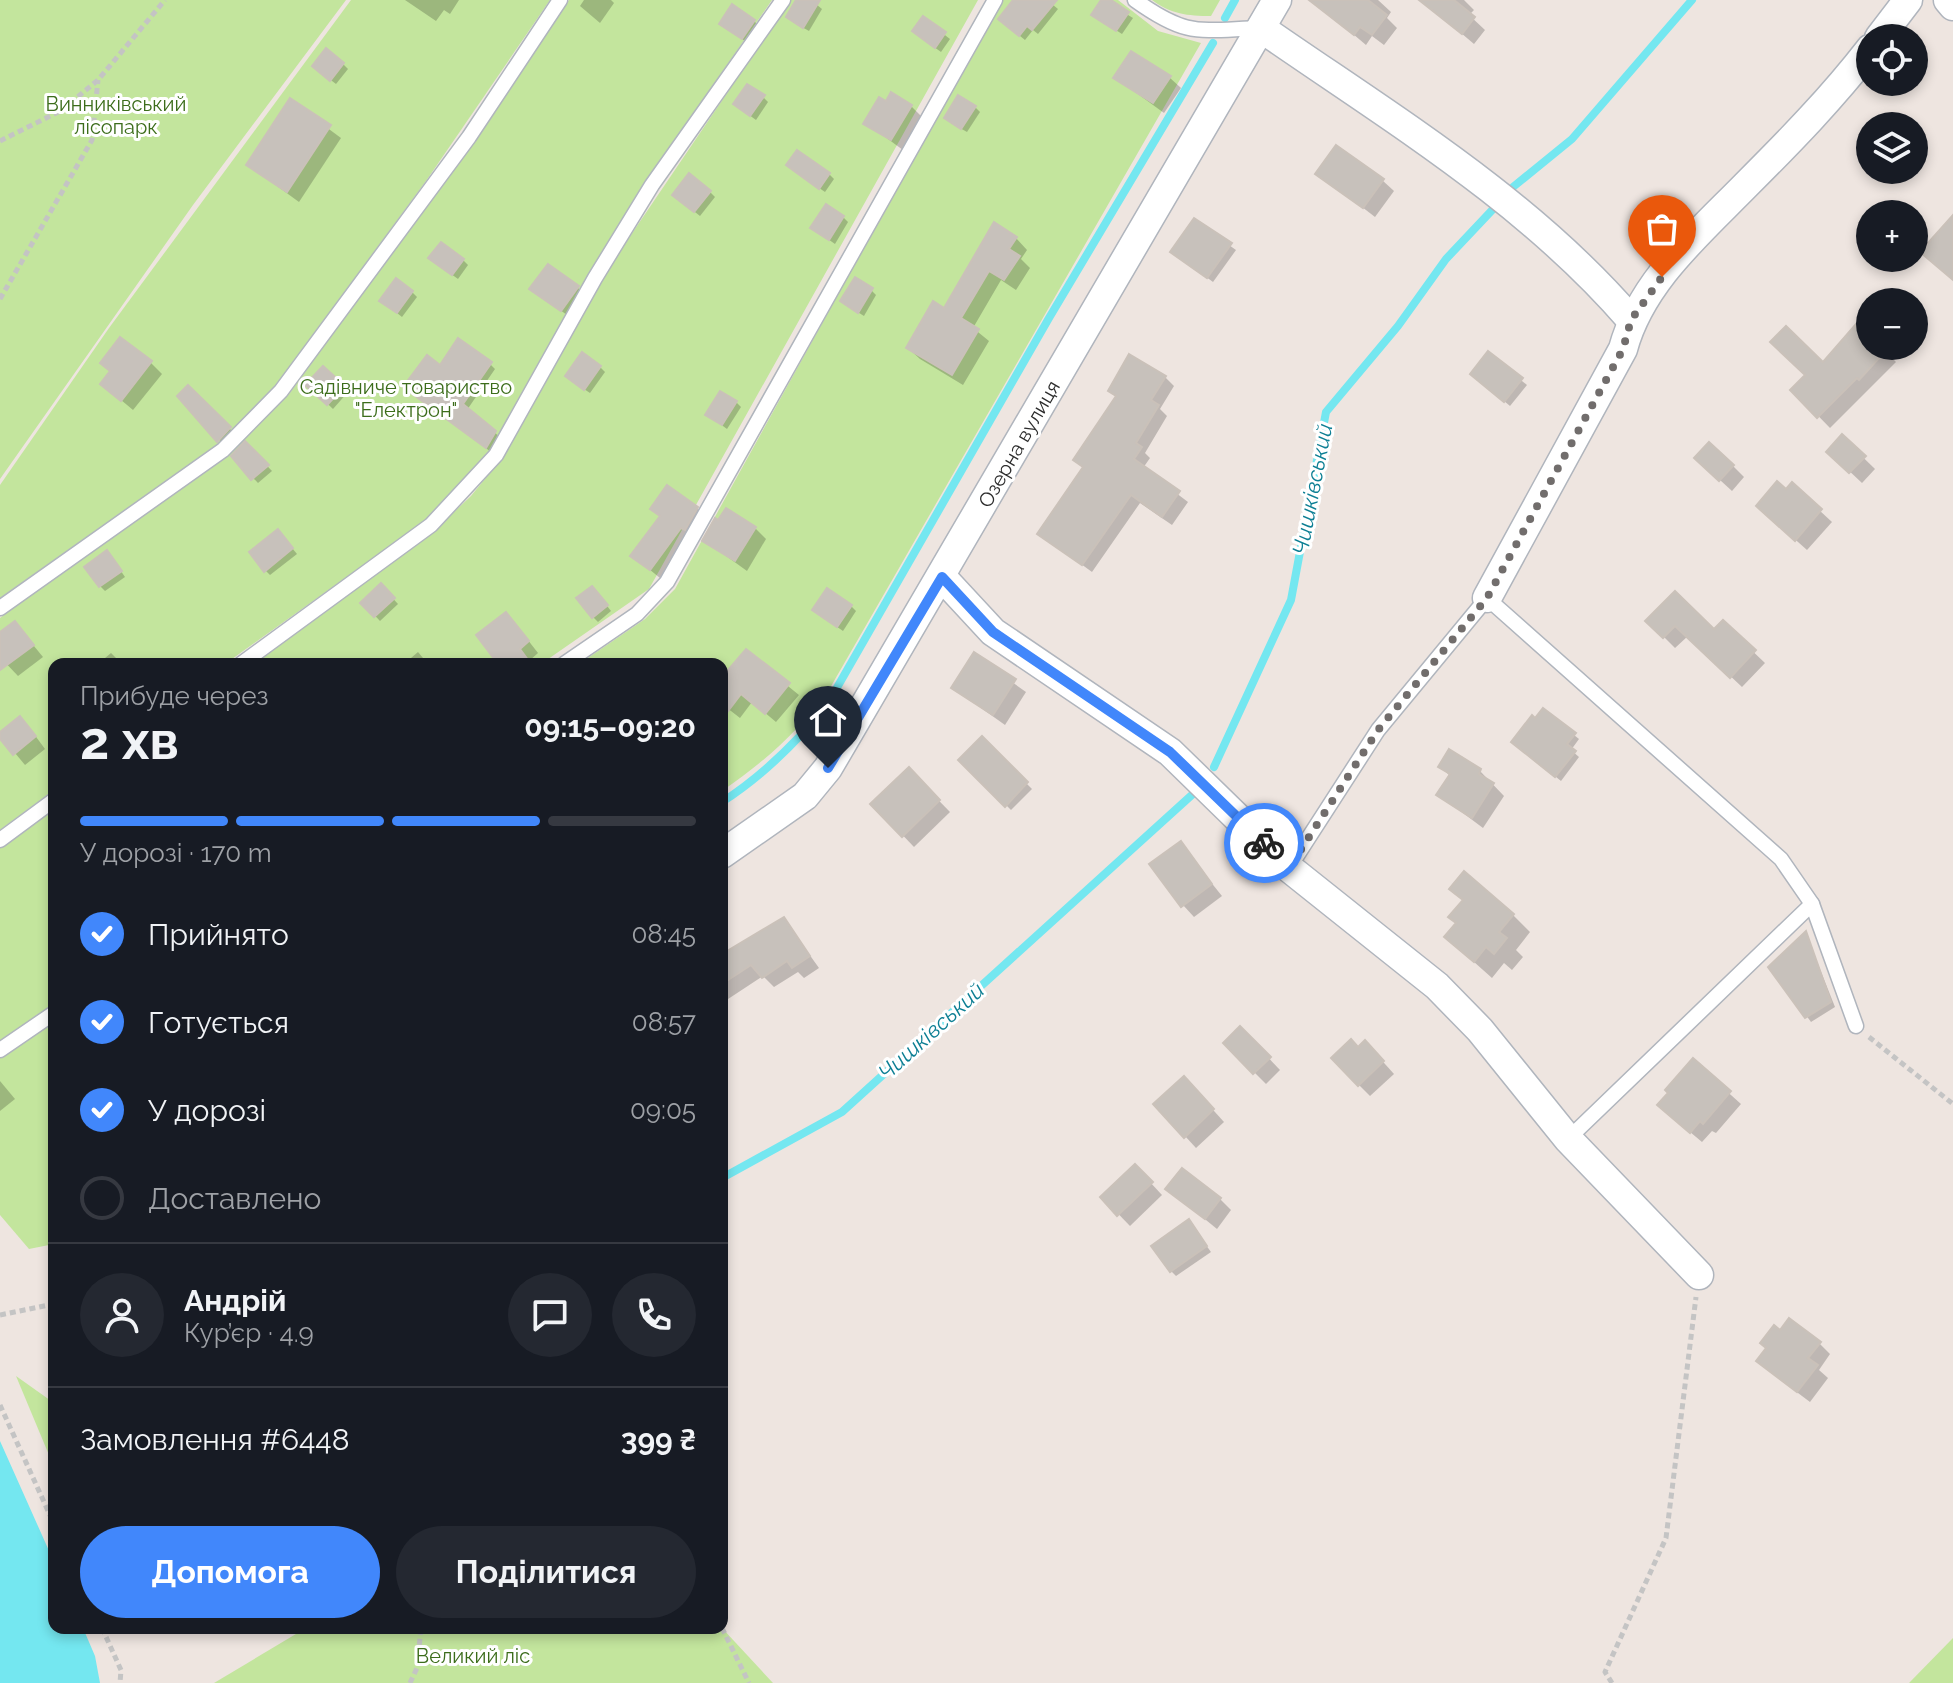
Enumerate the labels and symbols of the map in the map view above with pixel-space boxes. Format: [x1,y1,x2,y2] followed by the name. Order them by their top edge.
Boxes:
[46,92,186,139] park label: Винниківський лісопарк
[1628,195,1696,277] pin
[300,375,512,422] park label: Садівниче товариство "Електрон"
[973,376,1065,512] street label: Озерна вулиця
[1287,421,1337,557] water label: Чишківський
[794,686,862,768] pin
[1224,803,1304,883] courier
[873,977,989,1085] water label: Чишківський
[416,1644,530,1668] park label: Великий ліс

